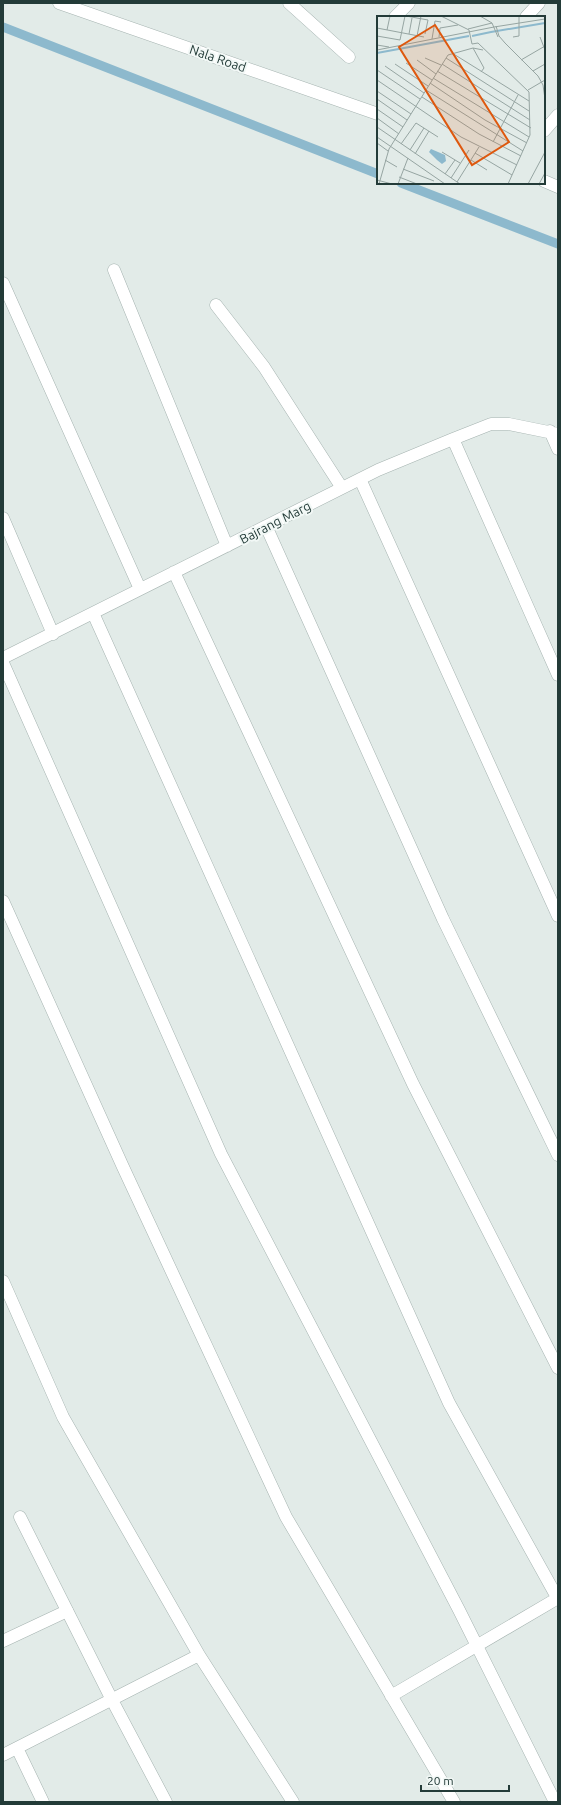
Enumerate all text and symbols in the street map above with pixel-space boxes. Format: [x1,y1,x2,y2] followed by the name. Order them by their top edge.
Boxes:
[377,16,545,184] inset map
[188,42,248,74] street label: Nala Road
[237,498,313,546] street label: Bajrang Marg
[421,1767,509,1793] scale bar
[427,1774,454,1787] text: 20 m

